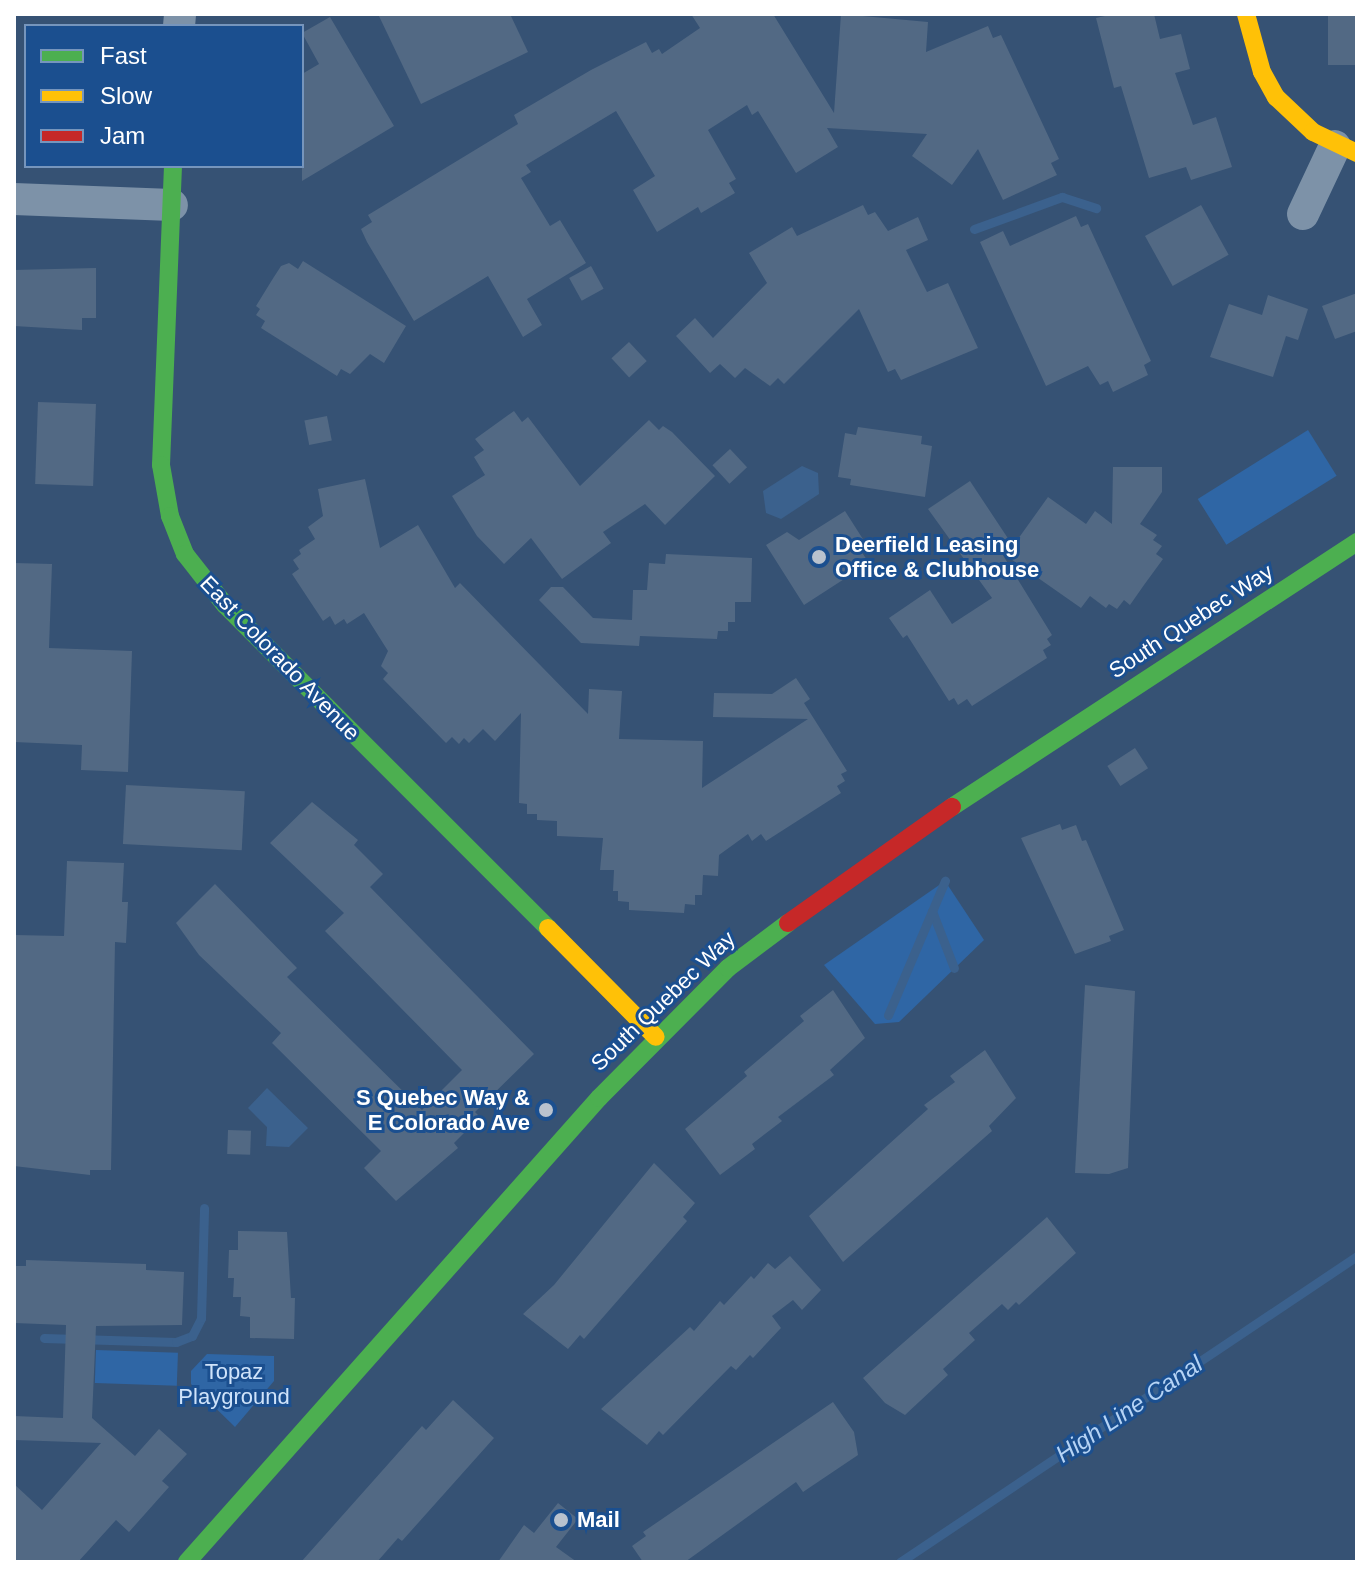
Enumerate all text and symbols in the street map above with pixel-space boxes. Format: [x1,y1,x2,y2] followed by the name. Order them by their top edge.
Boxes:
[24,24,304,168] legend
[100,42,147,69] text: Fast
[100,82,152,109] text: Slow
[100,122,145,149] text: Jam
[835,531,1039,582] place label: Deerfield Leasing Office & Clubhouse
[810,548,828,566] marker: Deerfield Leasing Office & Clubhouse
[1104,558,1278,684] street label: South Quebec Way
[194,570,366,746] street label: East Colorado Avenue
[586,926,740,1076] street label: South Quebec Way
[356,1084,530,1136] place label: S Quebec Way & E Colorado Ave
[537,1101,555,1119] marker: S Quebec Way & E Colorado Ave
[1050,1349,1208,1469] water label: High Line Canal
[178,1358,290,1410] park label: Topaz Playground
[577,1507,620,1533] place label: Mail
[552,1511,570,1529] marker: Mail

